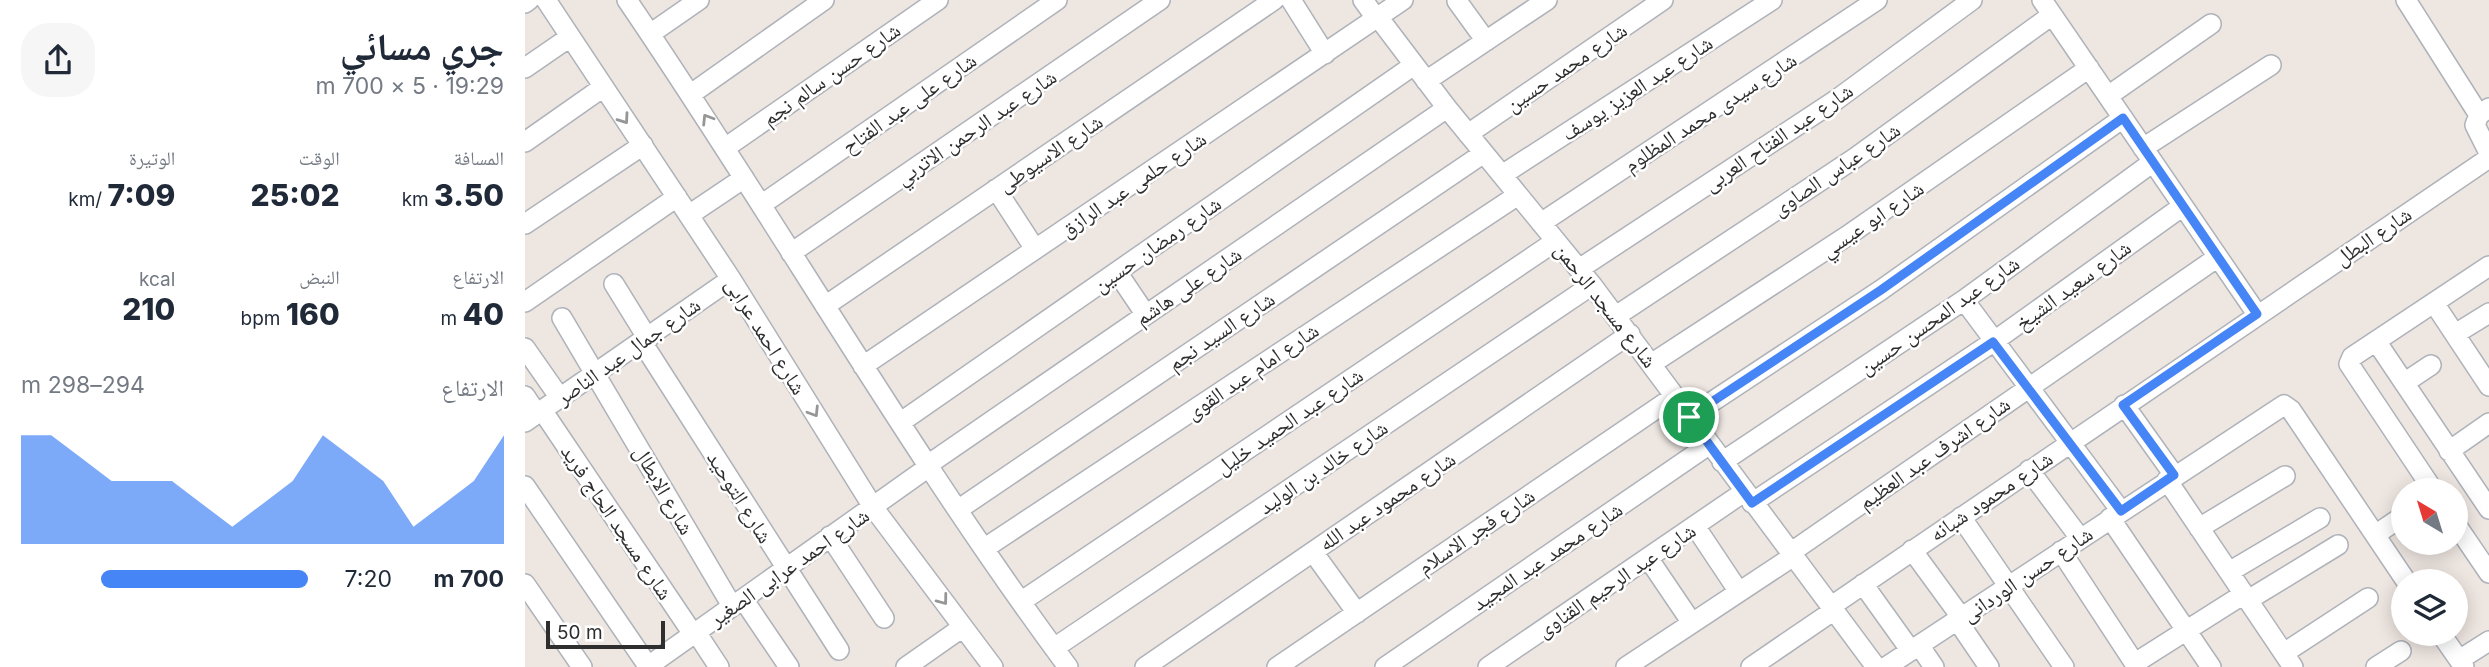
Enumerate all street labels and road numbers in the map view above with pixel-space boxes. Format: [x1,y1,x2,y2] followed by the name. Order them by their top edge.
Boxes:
[757,17,906,133] street label: شارع حسن سالم نجم
[1501,17,1632,118] street label: شارع محمد حسين
[1557,30,1718,147] street label: شارع عبد العزيز يوسف
[837,47,982,159] street label: شارع على عبد الفتاح
[1619,47,1802,179] street label: شارع سيدى محمد المظلوم
[891,64,1063,194] street label: شارع عبد الرحمن الاتربي
[1698,78,1858,197] street label: شارع عبد الفتاح العربى
[993,109,1108,198] street label: شارع الاسيوطى
[1767,117,1905,222] street label: شارع عباس الصاوى
[1055,126,1211,243] street label: شارع حلمى عبد الرازق
[1816,175,1931,266] street label: شارع ابو عيسي
[1088,191,1226,298] street label: شارع رمضان حسين
[2330,201,2417,272] street label: شارع البطل
[2010,235,2136,336] street label: شارع سعيد الشيخ
[1549,238,1662,373] street label: شارع مسجد الرحمن
[1130,241,1247,332] street label: شارع على هاشم
[1854,250,2024,380] street label: شارع عبد المحسن حسين
[719,273,812,400] street label: شارع احمد عرابى
[1163,286,1280,378] street label: شارع السيد نجم
[550,292,705,411] street label: شارع جمال عبد الناصر
[1181,317,1324,426] street label: شارع امام عبد القوى
[1211,362,1368,480] street label: شارع عبد الحميد خليل
[1853,391,2016,516] street label: شارع اشرف عبد العظيم
[1254,415,1393,520] street label: شارع خالد بن الوليد
[555,440,678,605] street label: شارع مسجد الحاج فريد
[628,441,699,539] street label: شارع الابطال
[701,446,778,548] street label: شارع التوحيد
[1314,446,1461,557] street label: شارع محمود عبد الله
[1925,446,2058,547] street label: شارع محمود شبانه
[1413,483,1540,581] street label: شارع فجر الاسلام
[1467,496,1628,616] street label: شارع محمد عبد المجيد
[703,502,874,633] street label: شارع احمد عرابى الصغير
[1532,518,1701,644] street label: شارع عبد الرحيم القناوى
[1957,521,2098,628] street label: شارع حسن الوردانى

